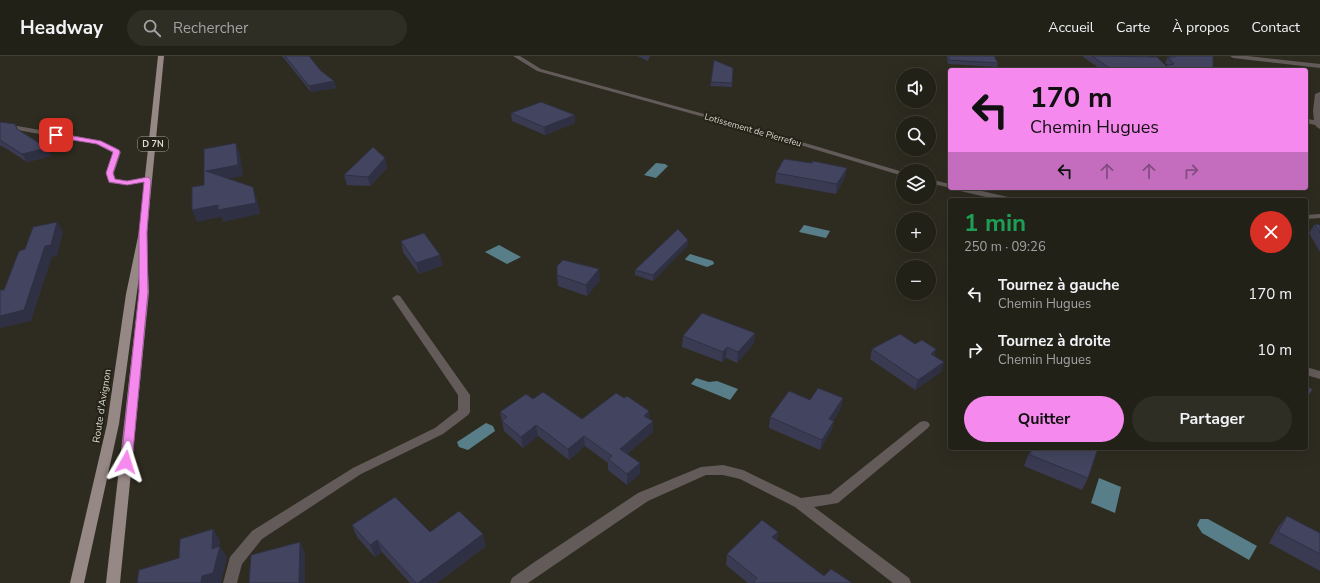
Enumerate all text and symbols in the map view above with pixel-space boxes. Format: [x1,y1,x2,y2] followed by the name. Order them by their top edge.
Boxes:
[127,10,407,46] search box
[20,15,103,41] text: Headway
[141,17,163,39] icon: search
[173,18,248,38] text: Rechercher
[1048,18,1094,37] text: Accueil
[1116,18,1150,37] text: Carte
[1172,18,1230,37] text: À propos
[1252,18,1300,37] text: Contact
[896,68,936,300] map controls
[896,68,936,108] button: sound
[1030,79,1113,117] text: 170 m
[964,84,1016,136] icon: left
[703,110,803,150] street label: Lotissement de Pierrefeu
[1030,115,1159,139] text: Chemin Hugues
[896,116,936,156] button: search
[39,118,73,152] pin
[45,124,67,146] icon: arrive
[138,137,168,151] road number: D 7N
[1054,160,1076,182] icon: left
[1096,160,1118,182] icon: ahead
[1138,160,1160,182] icon: ahead
[1180,160,1202,182] icon: right
[896,164,936,204] button: layers
[964,207,1026,239] text: 1 min
[1250,211,1292,253] button: close
[896,212,936,252] button: +
[964,238,1046,256] text: 250 m · 09:26
[896,260,936,300] button: −
[998,275,1120,295] text: Tournez à gauche
[964,283,986,305] icon: left
[1248,284,1292,304] text: 170 m
[998,295,1091,313] text: Chemin Hugues
[998,331,1111,351] text: Tournez à droite
[964,339,986,361] icon: right
[1257,340,1292,360] text: 10 m
[998,351,1091,369] text: Chemin Hugues
[89,368,115,444] street label: Route d'Avignon
[964,396,1124,442] button: Quitter
[1132,396,1292,442] button: Partager
[105,441,147,483] position arrow

